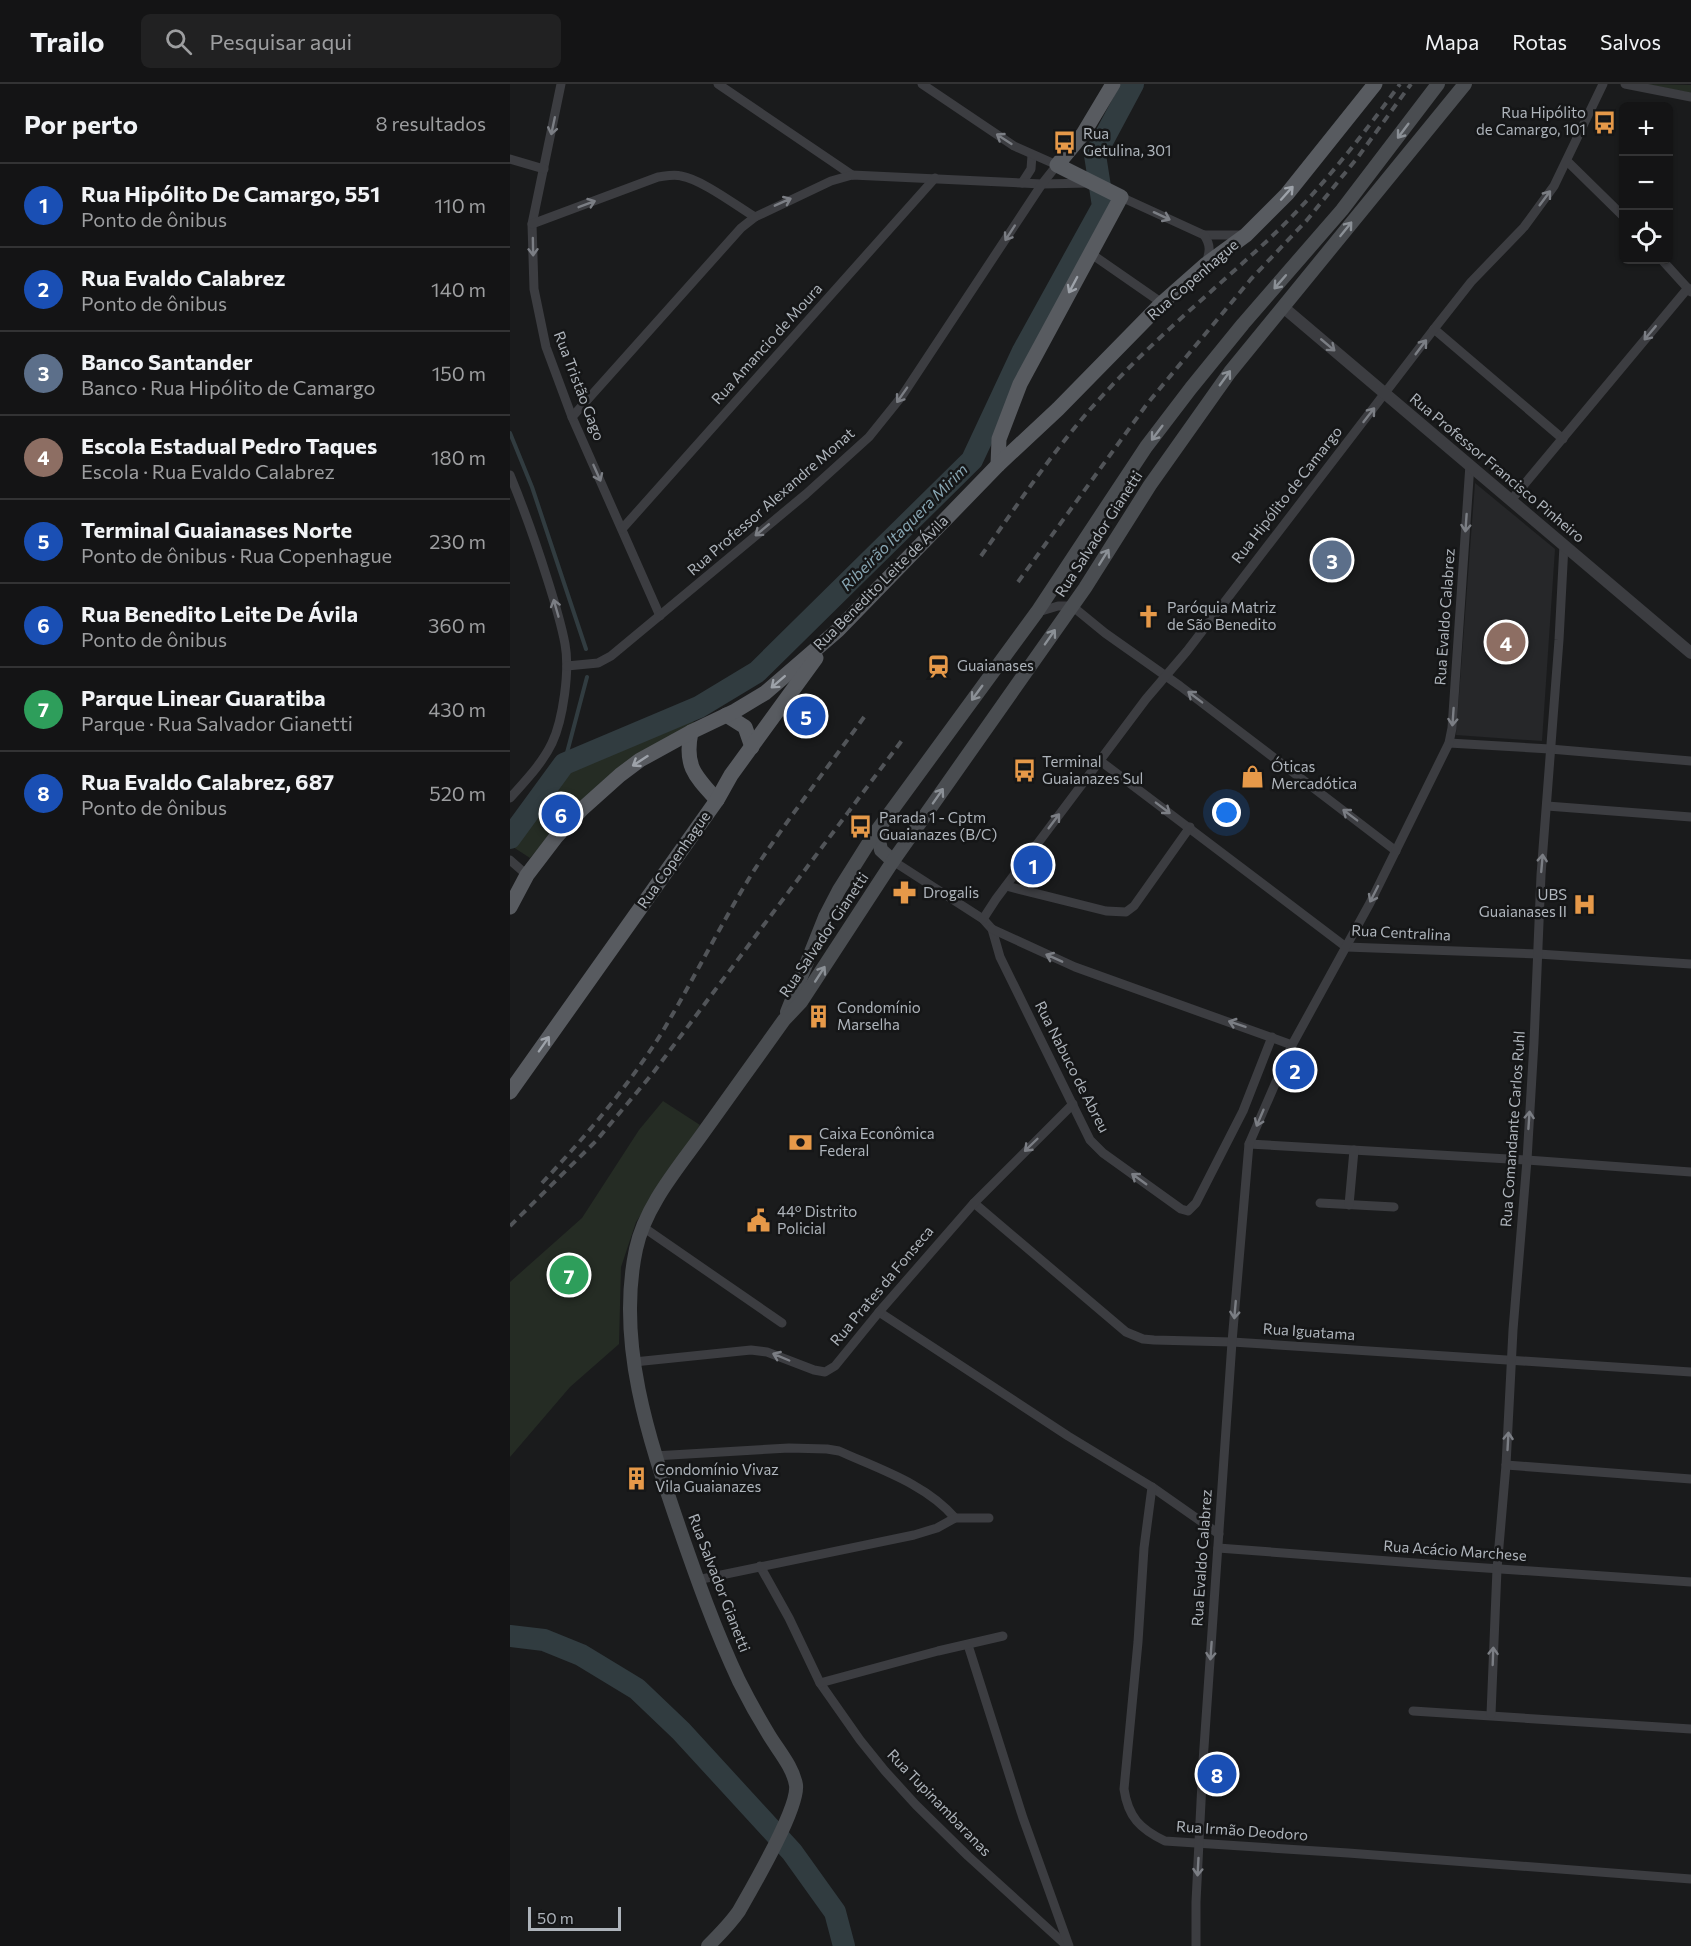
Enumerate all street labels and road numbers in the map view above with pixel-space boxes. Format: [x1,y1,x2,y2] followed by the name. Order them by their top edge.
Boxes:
[1143,235,1242,324] street label: Rua Copenhague
[707,279,825,408] street label: Rua Amancio de Moura
[551,328,609,443] street label: Rua Tristão Gago
[1406,389,1589,546] street label: Rua Professor Francisco Pinheiro
[1227,422,1345,567] street label: Rua Hipólito de Camargo
[683,424,858,579] street label: Rua Professor Alexandre Monat
[1051,467,1146,600] street label: Rua Salvador Gianetti
[808,510,951,653] street label: Rua Benedito Leite de Ávila
[1430,548,1458,686] street label: Rua Evaldo Calabrez
[633,807,713,912] street label: Rua Copenhague
[775,869,872,1000] street label: Rua Salvador Gianetti
[1351,920,1451,944] street label: Rua Centralina
[1032,998,1114,1135] street label: Rua Nabuco de Abreu
[1496,1030,1528,1228] street label: Rua Comandante Carlos Ruhl
[826,1222,937,1349] street label: Rua Prates da Fonseca
[1262,1319,1356,1343] street label: Rua Iguatama
[1187,1489,1215,1627] street label: Rua Evaldo Calabrez
[685,1511,755,1654] street label: Rua Salvador Gianetti
[1383,1536,1528,1564] street label: Rua Acácio Marchese
[884,1745,996,1860] street label: Rua Tupinambaranas
[1176,1816,1309,1844] street label: Rua Irmão Deodoro

